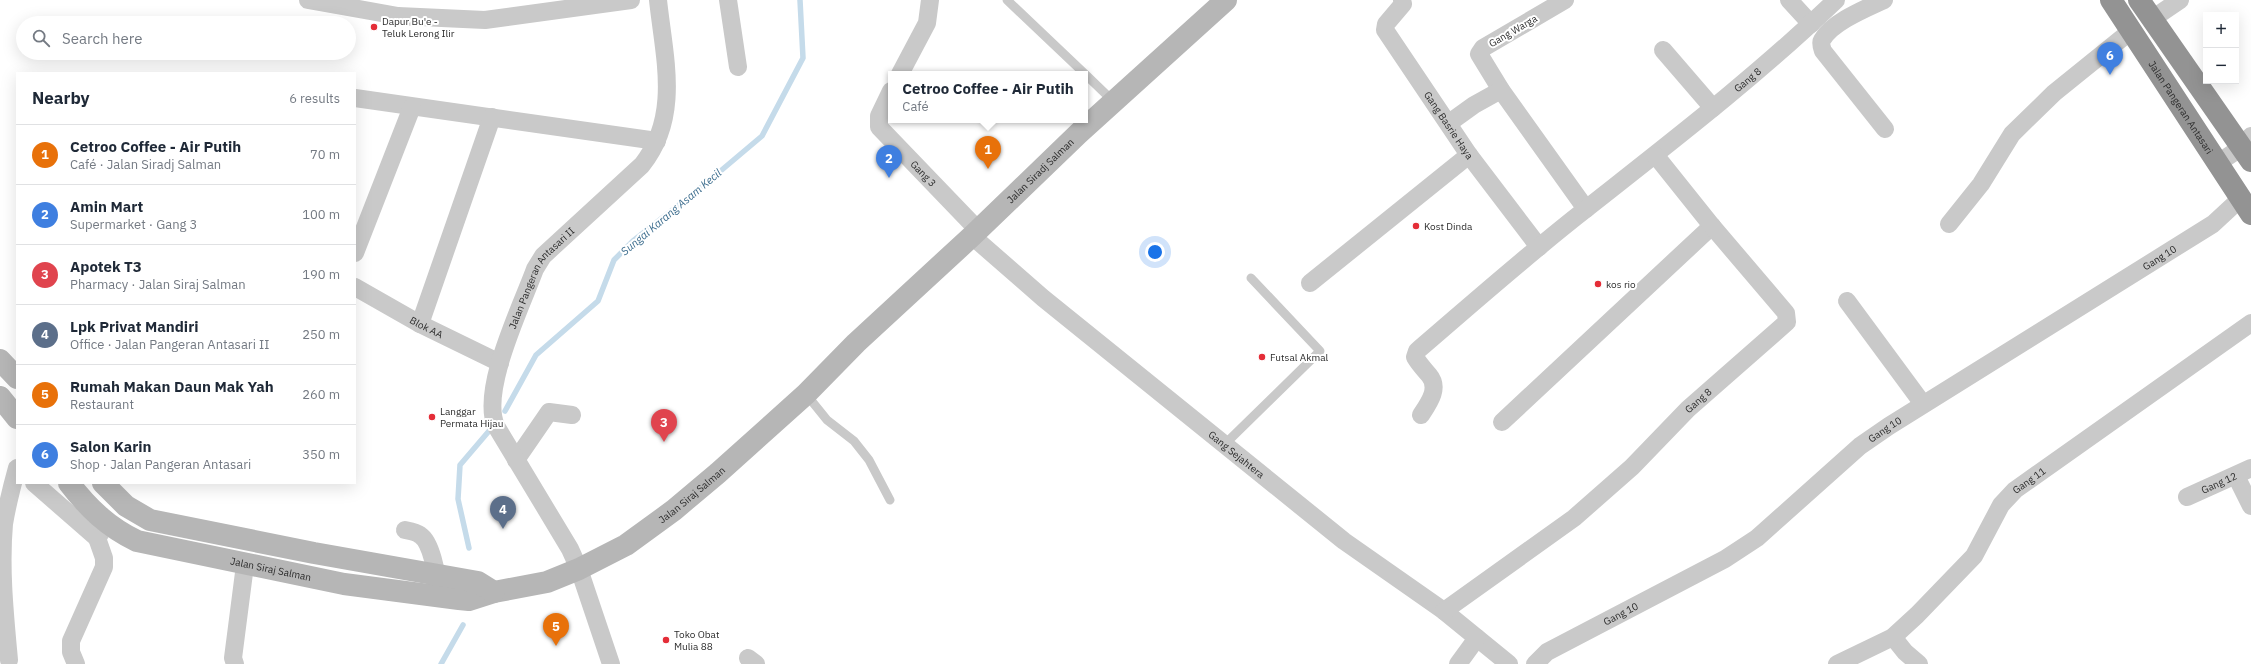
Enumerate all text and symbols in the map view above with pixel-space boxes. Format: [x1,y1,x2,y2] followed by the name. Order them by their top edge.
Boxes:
[1486,12,1540,50] street label: Gang Warga
[2203,12,2239,84] map controls
[2203,12,2239,48] button: +
[382,15,455,40] place label: Dapur Bu'e - Teluk Lerong Ilir
[16,16,356,60] search box
[369,22,379,32] marker: Dapur Bu'e - Teluk Lerong Ilir
[30,27,52,49] icon: search
[62,29,142,48] text: Search here
[2097,42,2123,75] pin: 6
[2203,48,2239,84] button: −
[2146,58,2216,156] street label: Jalan Pangeran Antasari
[1731,64,1764,95] street label: Gang 8
[888,71,1088,123] popup
[902,79,1074,98] text: Cetroo Coffee - Air Putih
[32,87,90,109] text: Nearby
[1421,89,1477,162] street label: Gang Basrie Haya
[289,90,340,107] text: 6 results
[902,98,929,115] text: Café
[1004,135,1076,206] street label: Jalan Siradj Salman
[975,136,1001,169] pin: 1
[70,137,241,156] text: Cetroo Coffee - Air Putih
[876,145,902,178] pin: 2
[41,146,49,163] text: 1
[310,146,340,163] text: 70 m
[70,156,221,173] text: Café · Jalan Siradj Salman
[908,157,939,189] street label: Gang 3
[618,166,724,258] water label: Sungai Karang Asam Kecil
[70,197,143,216] text: Amin Mart
[41,206,49,223] text: 2
[302,206,340,223] text: 100 m
[70,216,197,233] text: Supermarket · Gang 3
[1424,220,1473,233] place label: Kost Dinda
[1411,221,1421,231] marker: Kost Dinda
[505,224,577,331] street label: Jalan Pangeran Antasari II
[1145,242,1165,262] your location
[2140,242,2179,273] street label: Gang 10
[70,257,142,276] text: Apotek T3
[41,266,49,283] text: 3
[302,266,340,283] text: 190 m
[70,276,246,293] text: Pharmacy · Jalan Siraj Salman
[1606,278,1636,291] place label: kos rio
[1593,279,1603,289] marker: kos rio
[408,313,446,341] street label: Blok AA
[70,317,199,336] text: Lpk Privat Mandiri
[41,326,49,343] text: 4
[302,326,340,343] text: 250 m
[70,336,269,353] text: Office · Jalan Pangeran Antasari II
[1270,351,1329,364] place label: Futsal Akmal
[1257,352,1267,362] marker: Futsal Akmal
[70,377,274,396] text: Rumah Makan Daun Mak Yah
[1682,385,1714,416] street label: Gang 8
[41,386,49,403] text: 5
[302,386,340,403] text: 260 m
[70,396,134,413] text: Restaurant
[440,405,503,430] place label: Langgar Permata Hijau
[651,409,677,442] pin: 3
[427,412,437,422] marker: Langgar Permata Hijau
[1865,413,1904,445] street label: Gang 10
[1206,428,1268,481] street label: Gang Sejahtera
[70,437,152,456] text: Salon Karin
[41,446,49,463] text: 6
[302,446,340,463] text: 350 m
[70,456,251,473] text: Shop · Jalan Pangeran Antasari
[656,463,728,526] street label: Jalan Siraj Salman
[2010,464,2048,496] street label: Gang 11
[2199,469,2239,496] street label: Gang 12
[490,496,516,529] pin: 4
[229,554,313,584] street label: Jalan Siraj Salman
[1601,599,1640,628] street label: Gang 10
[543,613,569,646] pin: 5
[674,628,720,653] place label: Toko Obat Mulia 88
[661,635,671,645] marker: Toko Obat Mulia 88

